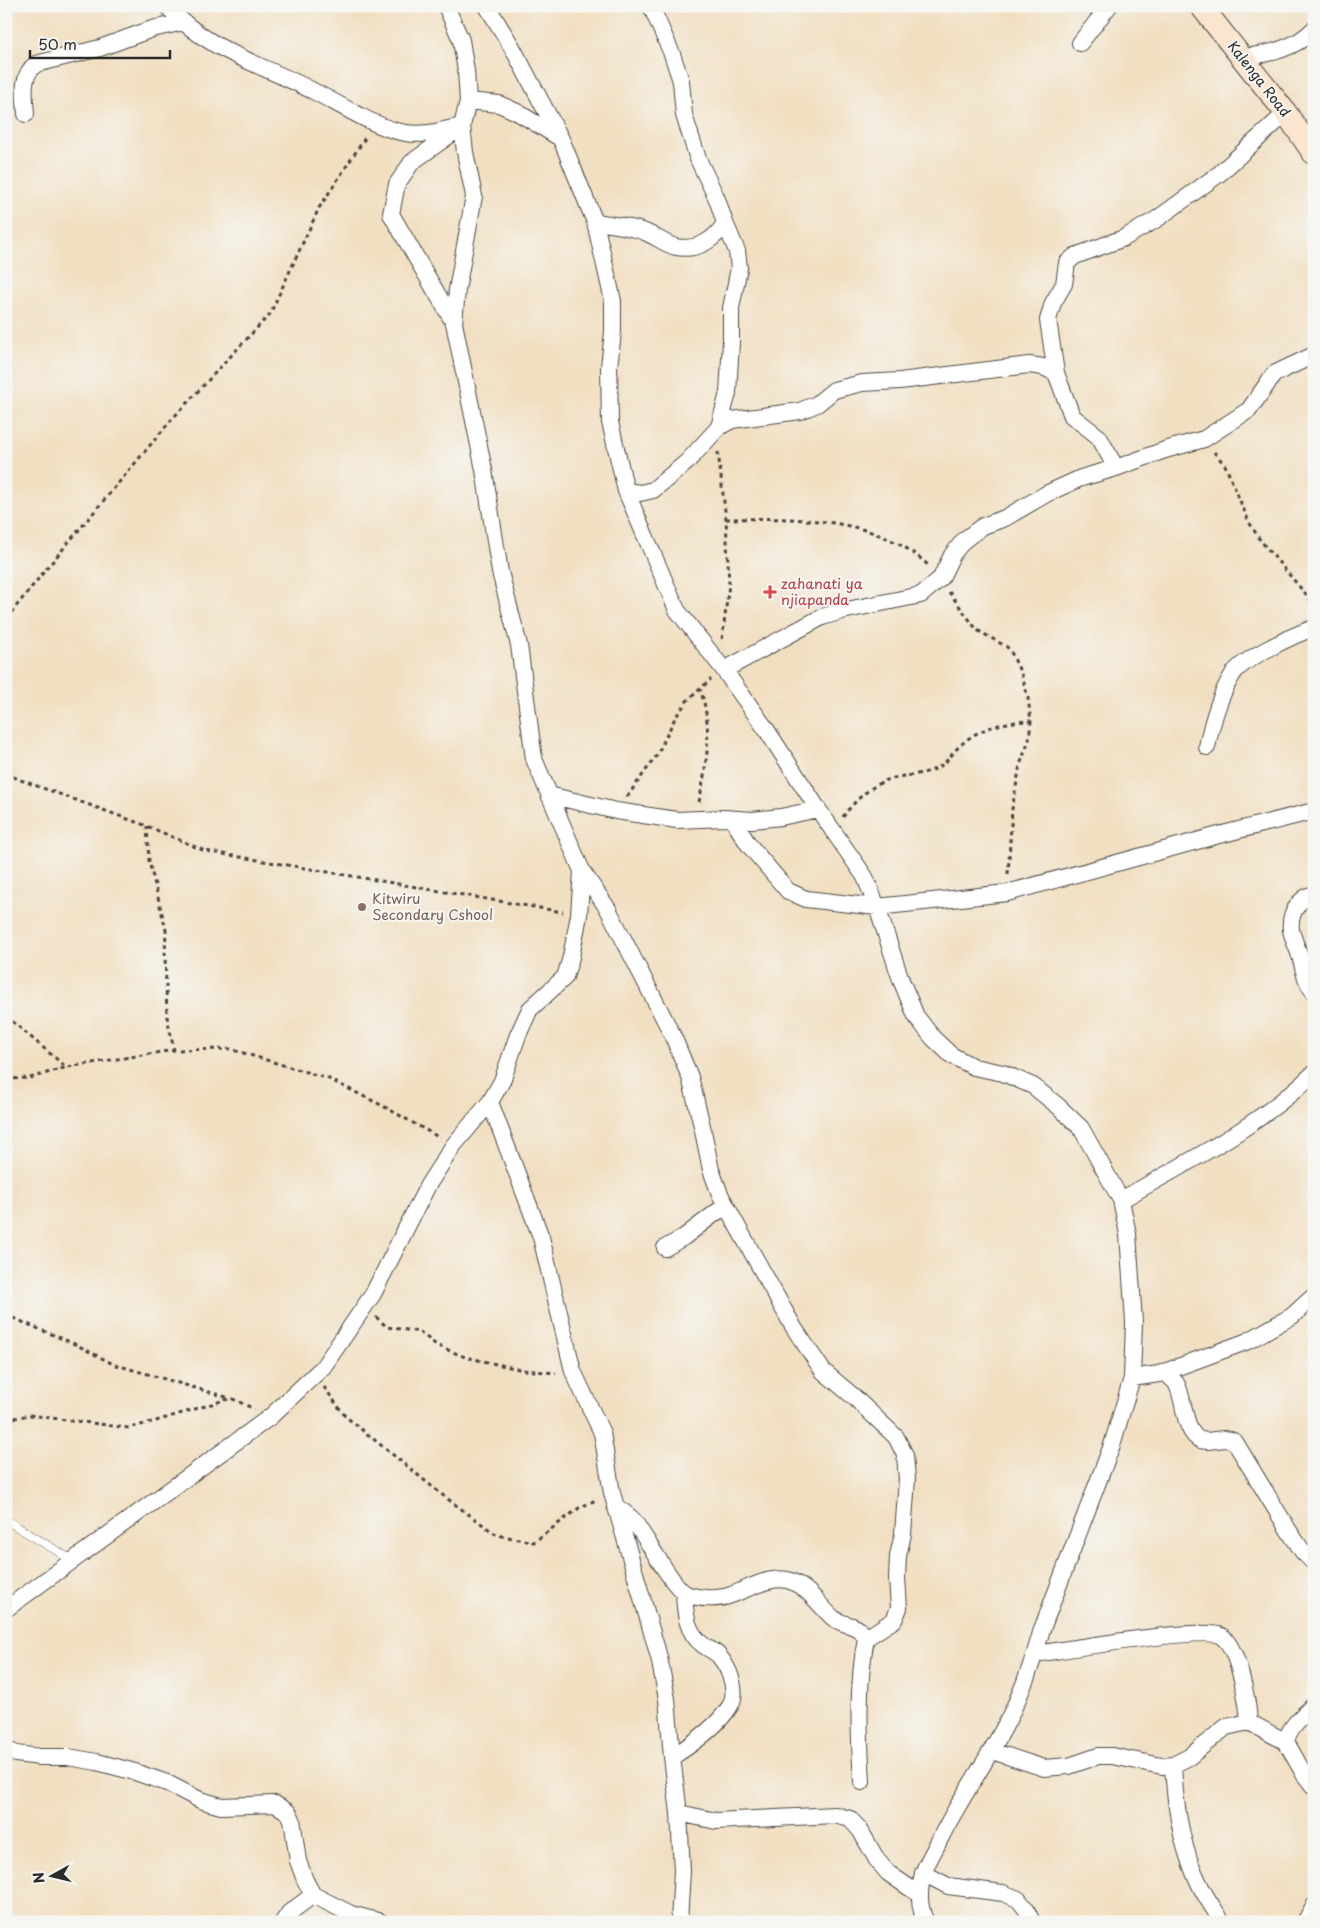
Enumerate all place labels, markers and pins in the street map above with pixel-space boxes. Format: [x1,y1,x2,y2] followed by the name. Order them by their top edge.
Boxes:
[781,573,863,610] place label: zahanati ya njiapanda
[763,585,777,599] marker: zahanati ya njiapanda
[372,888,493,925] place label: Kitwiru Secondary Cshool
[356,901,368,913] marker: Kitwiru Secondary Cshool

